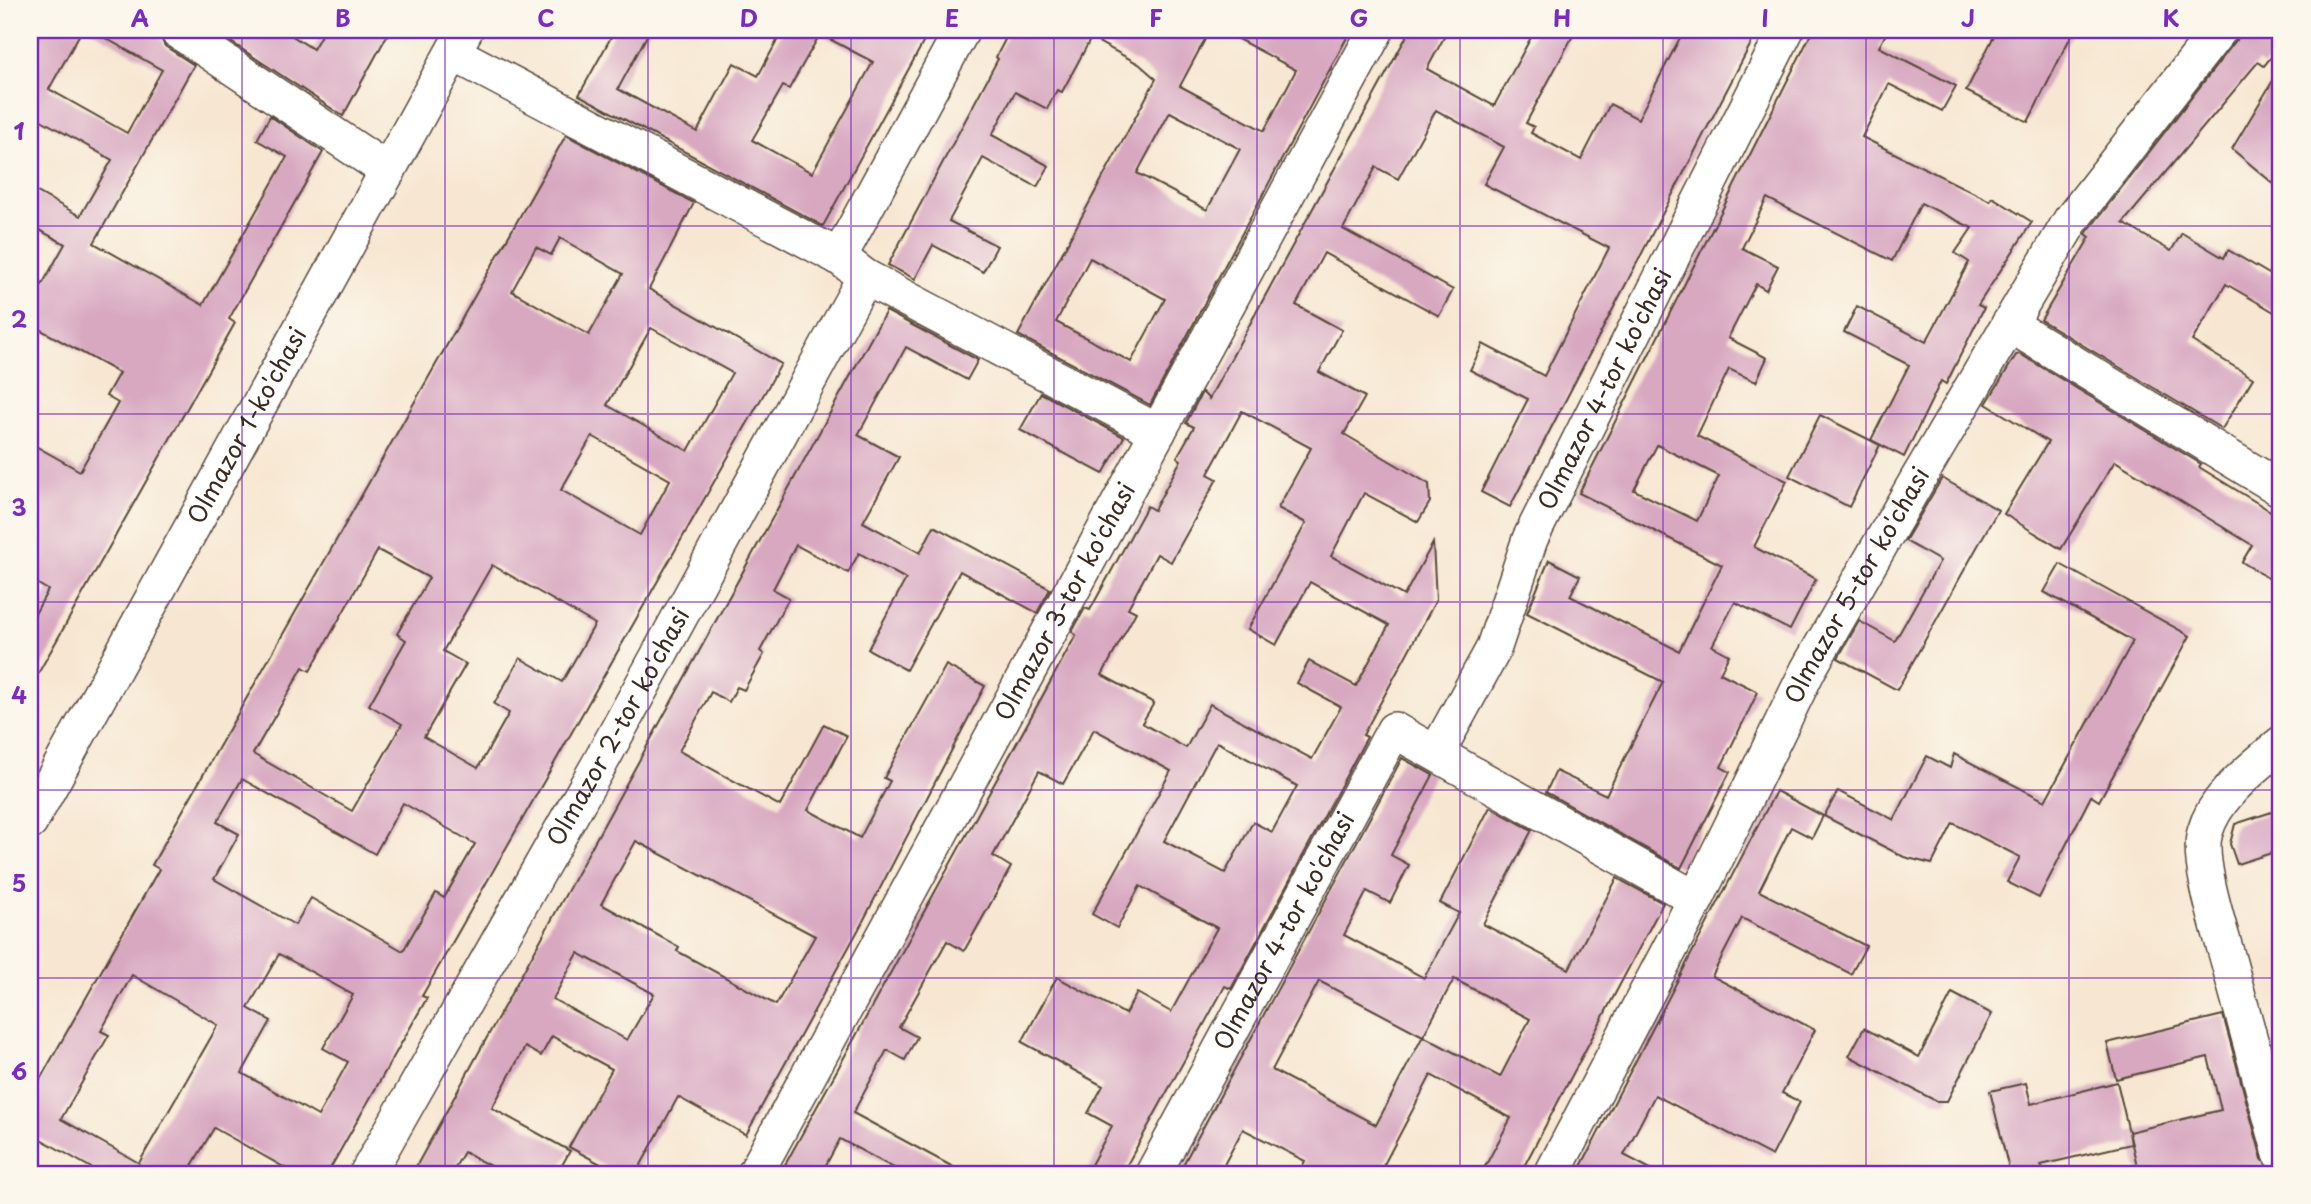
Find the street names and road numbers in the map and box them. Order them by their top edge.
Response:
street label: Olmazor 4-tor ko'chasi [1528,261,1679,515]
street label: Olmazor 1-ko'chasi [177,320,314,530]
street label: Olmazor 5-tor ko'chasi [1774,460,1937,709]
street label: Olmazor 3-tor ko'chasi [984,475,1143,727]
street label: Olmazor 2-tor ko'chasi [537,600,697,852]
street label: Olmazor 4-tor ko'chasi [1204,805,1362,1056]

